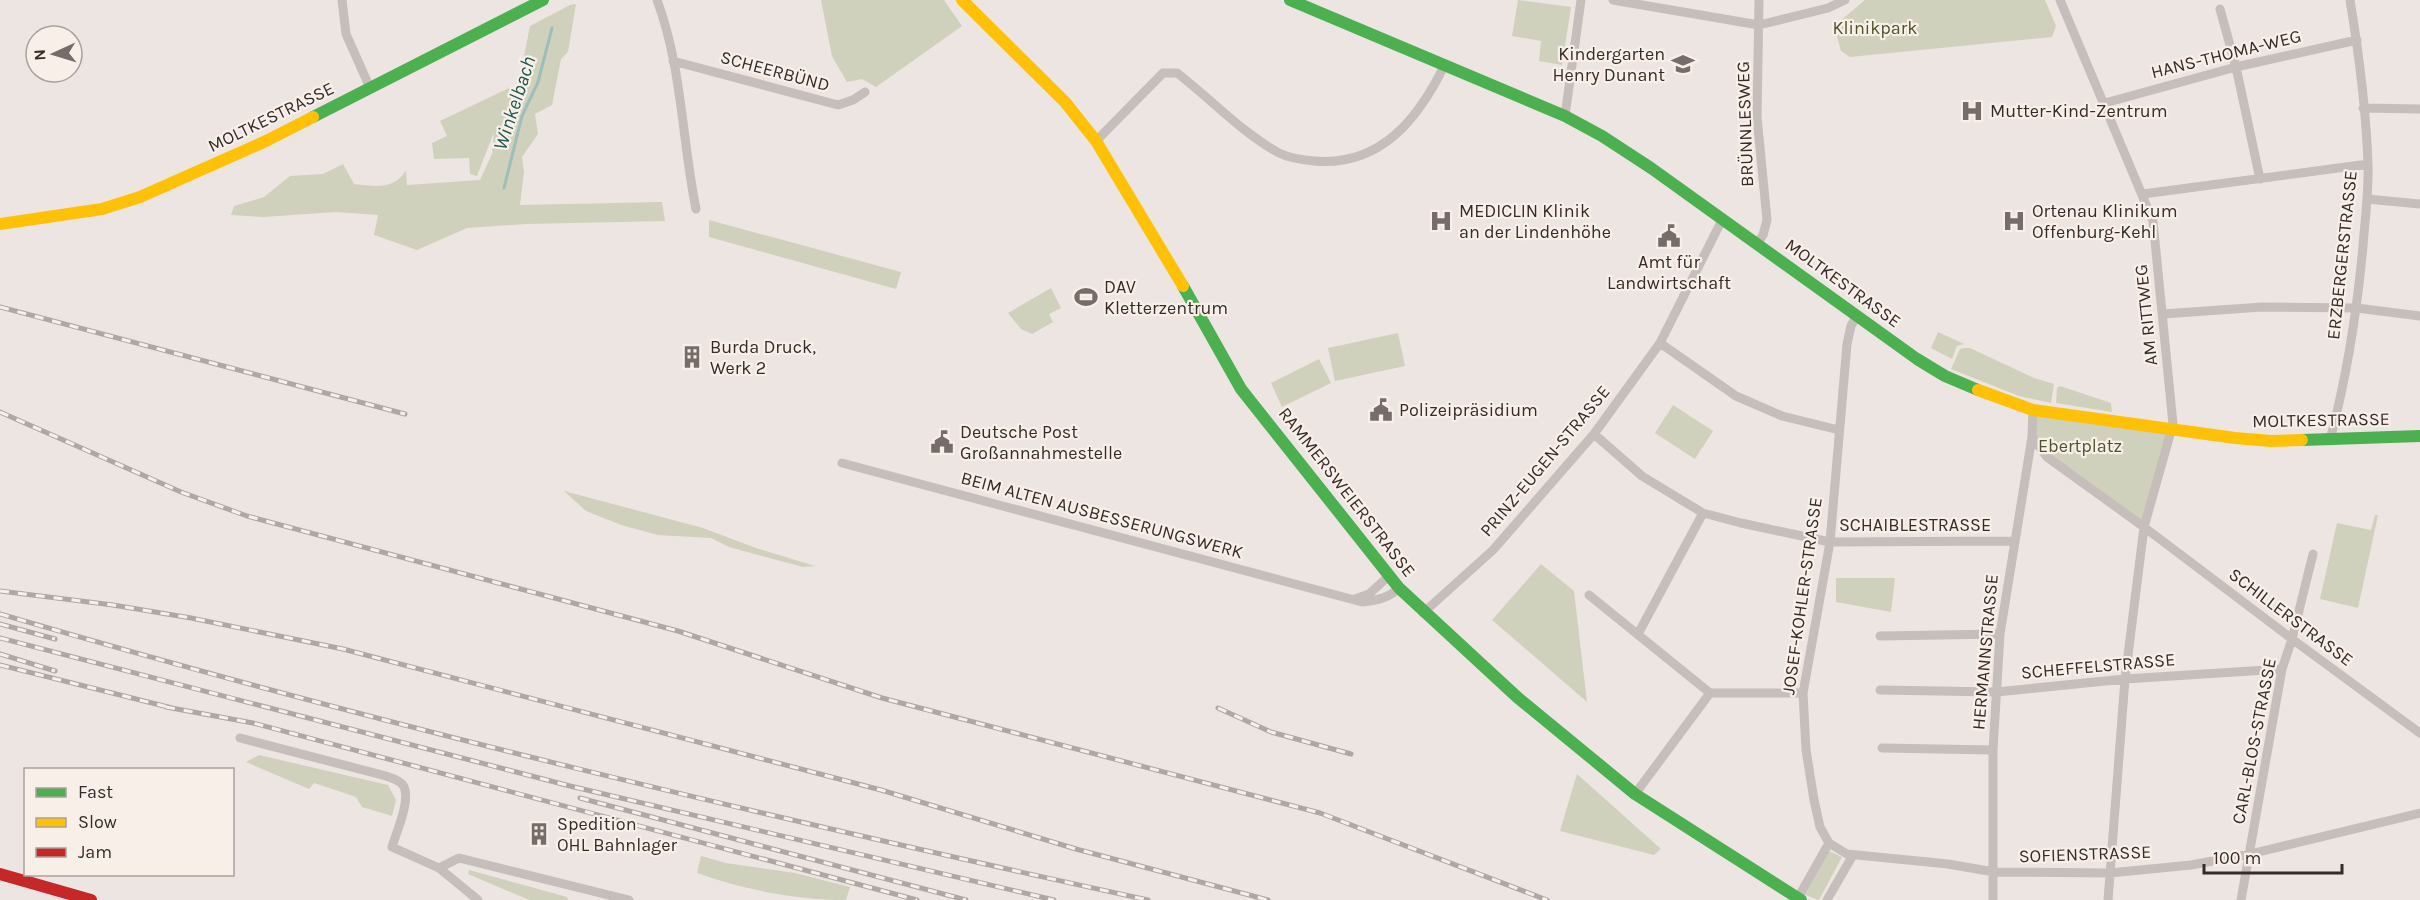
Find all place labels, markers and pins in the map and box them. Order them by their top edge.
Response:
place label: Kindergarten Henry Dunant [1553,43,1665,86]
school or university icon: Kindergarten Henry Dunant [1670,51,1696,77]
hospital icon: Mutter-Kind-Zentrum [1959,98,1985,124]
place label: Mutter-Kind-Zentrum [1990,100,2168,122]
place label: MEDICLIN Klinik an der Lindenhöhe [1459,200,1611,243]
place label: Ortenau Klinikum Offenburg-Kehl [2032,200,2178,243]
hospital icon: MEDICLIN Klinik an der Lindenhöhe [1428,208,1454,234]
hospital icon: Ortenau Klinikum Offenburg-Kehl [2001,208,2027,234]
public building icon: Amt für Landwirtschaft [1656,223,1682,249]
place label: Amt für Landwirtschaft [1607,251,1731,294]
place label: DAV Kletterzentrum [1104,276,1228,319]
sports icon: DAV Kletterzentrum [1073,284,1099,310]
place label: Burda Druck, Werk 2 [710,336,816,379]
building icon: Burda Druck, Werk 2 [679,344,705,370]
public building icon: Polizeipräsidium [1368,397,1394,423]
place label: Polizeipräsidium [1399,399,1538,421]
place label: Deutsche Post Großannahmestelle [960,421,1122,464]
public building icon: Deutsche Post Großannahmestelle [929,429,955,455]
place label: Spedition OHL Bahnlager [557,813,678,856]
building icon: Spedition OHL Bahnlager [526,821,552,847]

